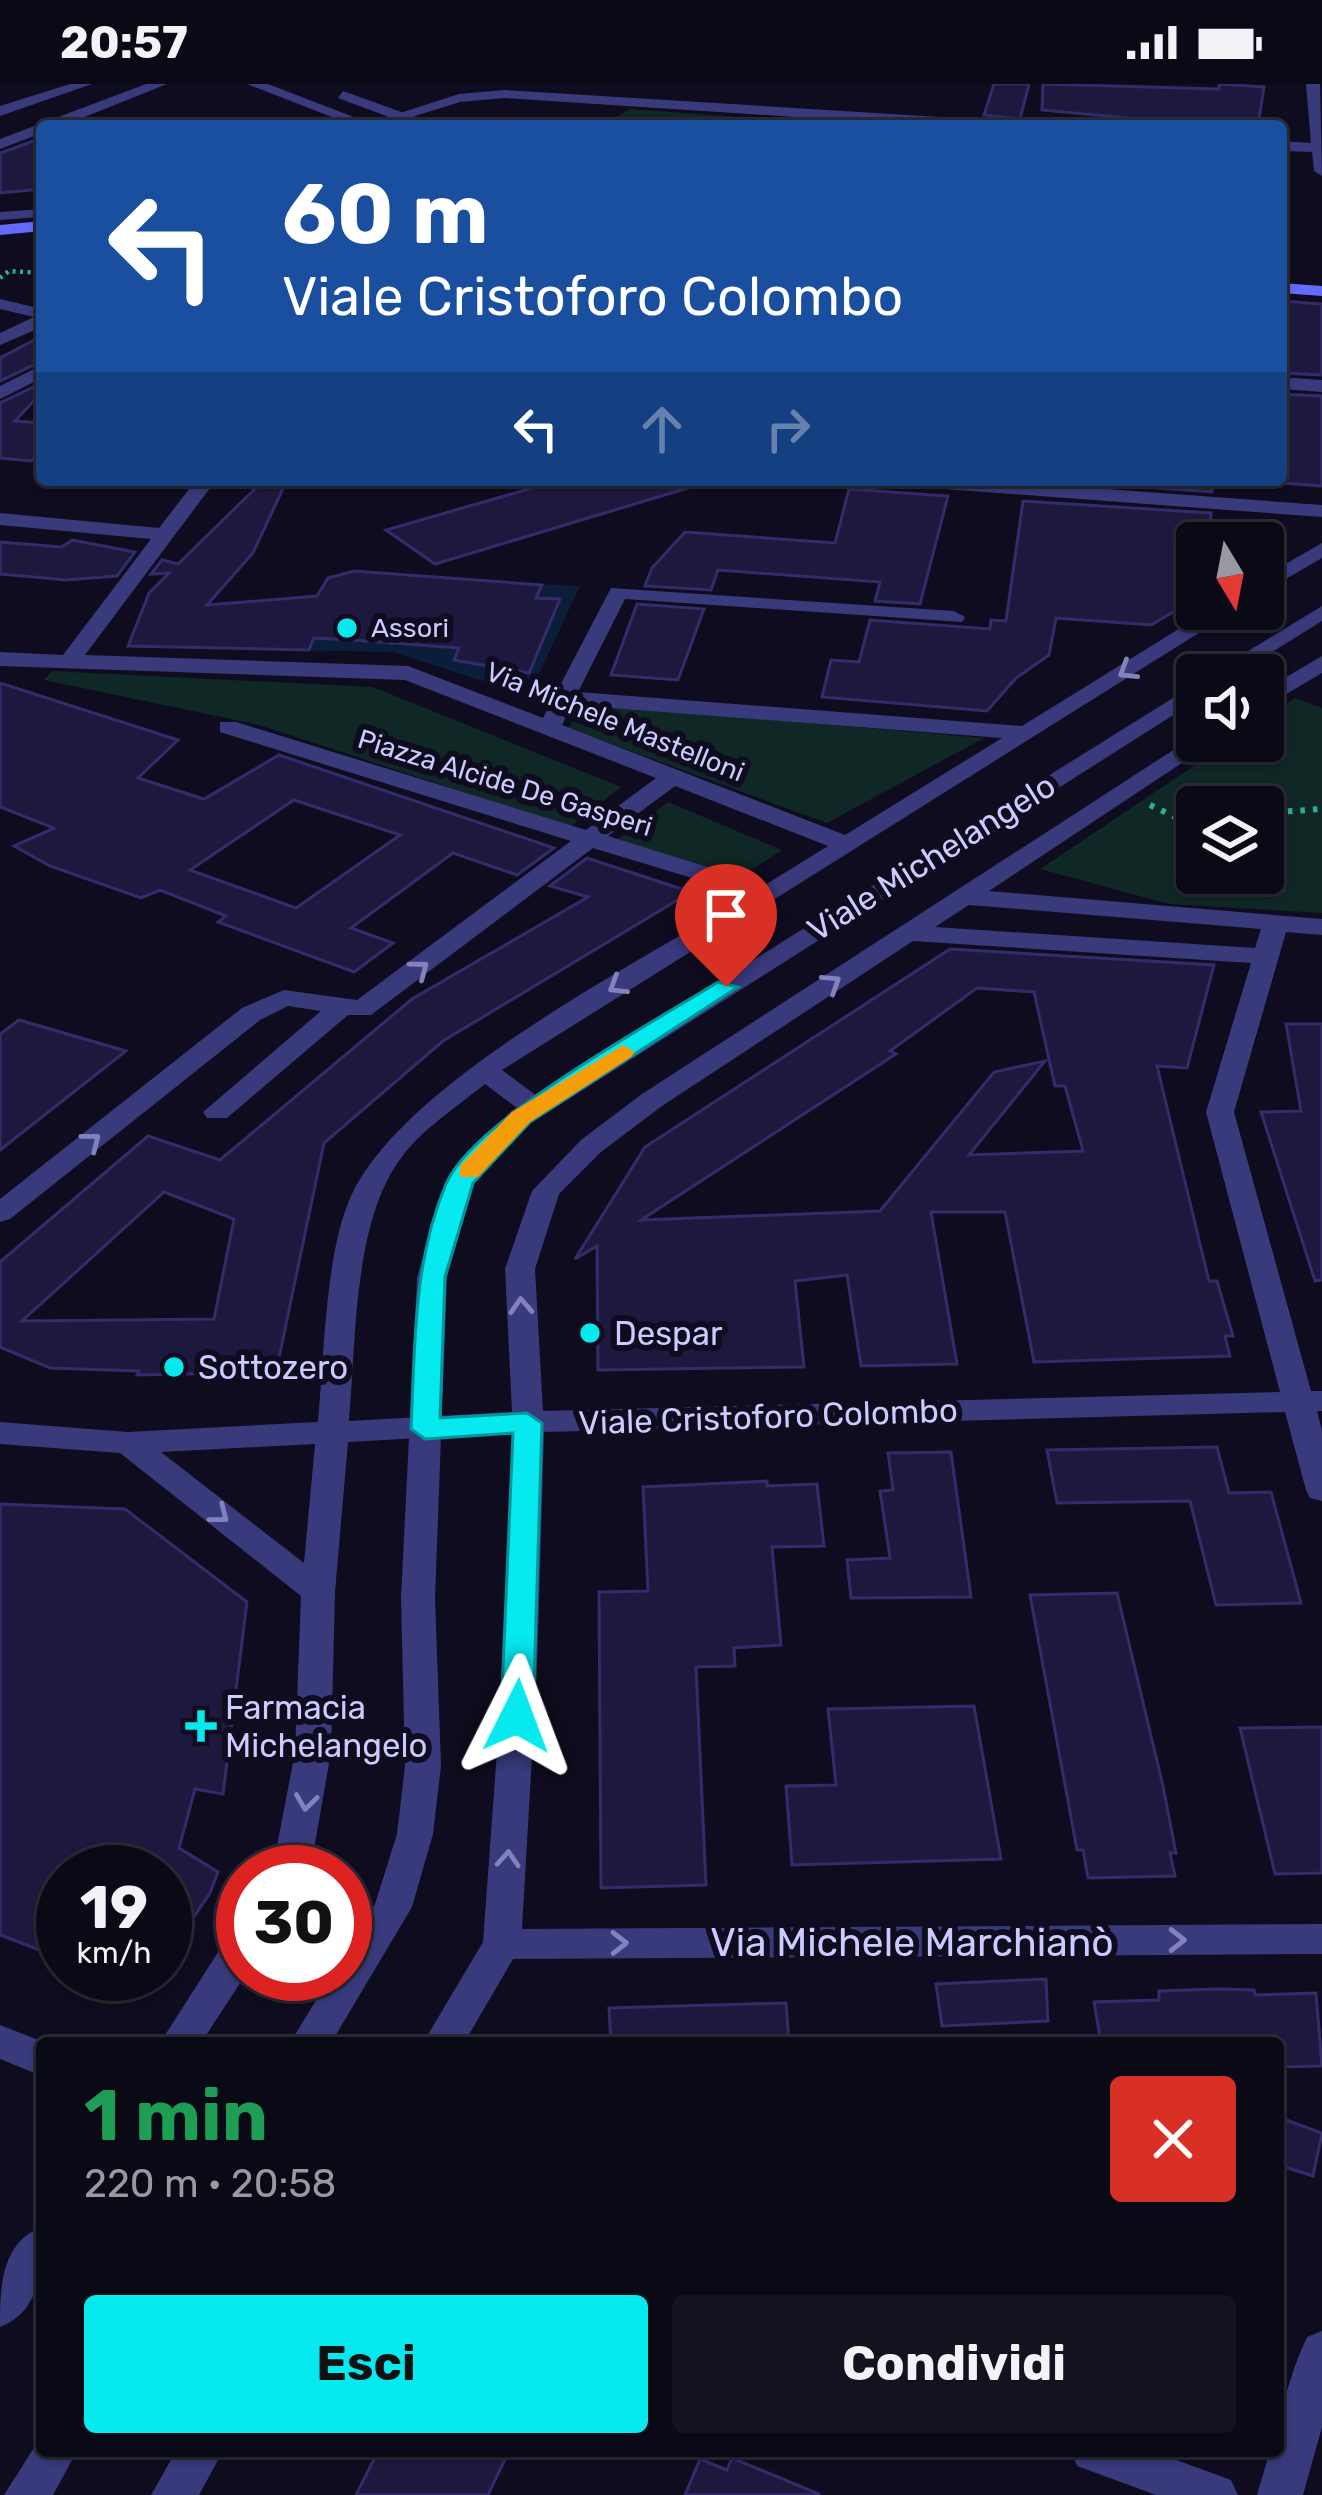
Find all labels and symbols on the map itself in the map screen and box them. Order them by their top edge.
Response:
north arrow [1176,522,1284,630]
place label: Assori [371,612,449,644]
marker: Assori [334,615,360,641]
street label: Via Michele Mastelloni [481,656,749,788]
one-way arrow [1118,657,1140,679]
street label: Piazza Alcide De Gasperi [354,723,656,843]
street label: Viale Michelangelo [800,765,1062,949]
pin [675,864,777,987]
one-way arrow [407,961,428,983]
one-way arrow [608,972,630,994]
one-way arrow [819,975,841,997]
one-way arrow [78,1134,100,1155]
one-way arrow [509,1296,535,1315]
place label: Despar [614,1314,723,1353]
marker: Despar [577,1320,603,1346]
place label: Sottozero [198,1348,348,1387]
marker: Sottozero [161,1354,187,1380]
street label: Viale Cristoforo Colombo [578,1390,958,1443]
one-way arrow [206,1501,228,1523]
position arrow [454,1653,580,1779]
place label: Farmacia Michelangelo [225,1688,427,1765]
marker: Farmacia Michelangelo [188,1713,214,1739]
one-way arrow [294,1792,320,1812]
speed limit sign: 30 [216,1845,372,2001]
one-way arrow [495,1849,521,1867]
street label: Via Michele Marchianò [710,1920,1114,1966]
one-way arrow [1169,1927,1187,1953]
one-way arrow [610,1931,629,1957]

